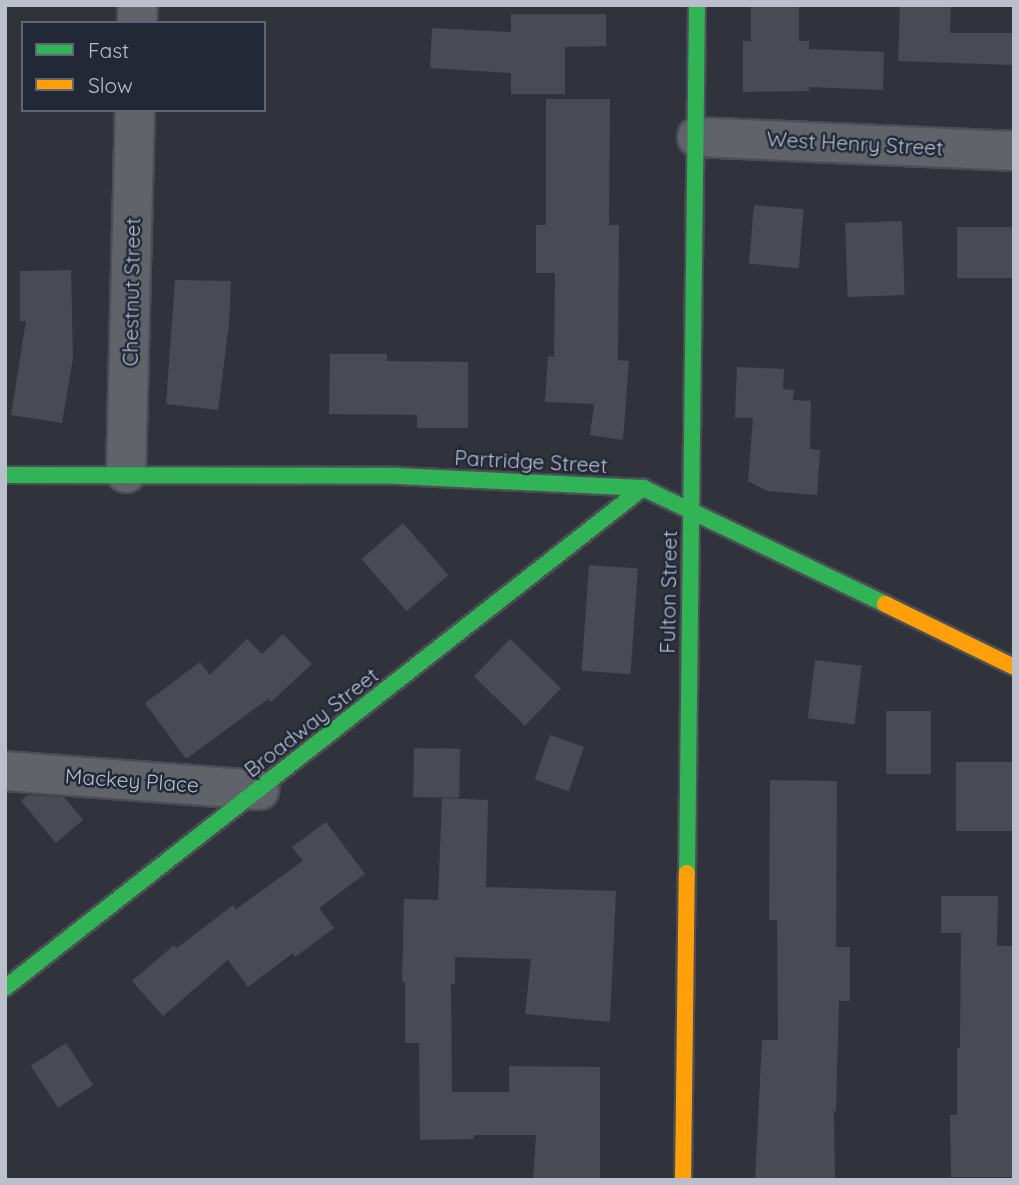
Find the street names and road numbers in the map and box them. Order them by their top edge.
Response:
street label: West Henry Street [766,126,944,160]
street label: Chestnut Street [117,217,145,367]
street label: Partridge Street [454,444,608,478]
street label: Fulton Street [654,530,682,654]
street label: Broadway Street [239,662,383,782]
street label: Mackey Place [64,763,200,797]

